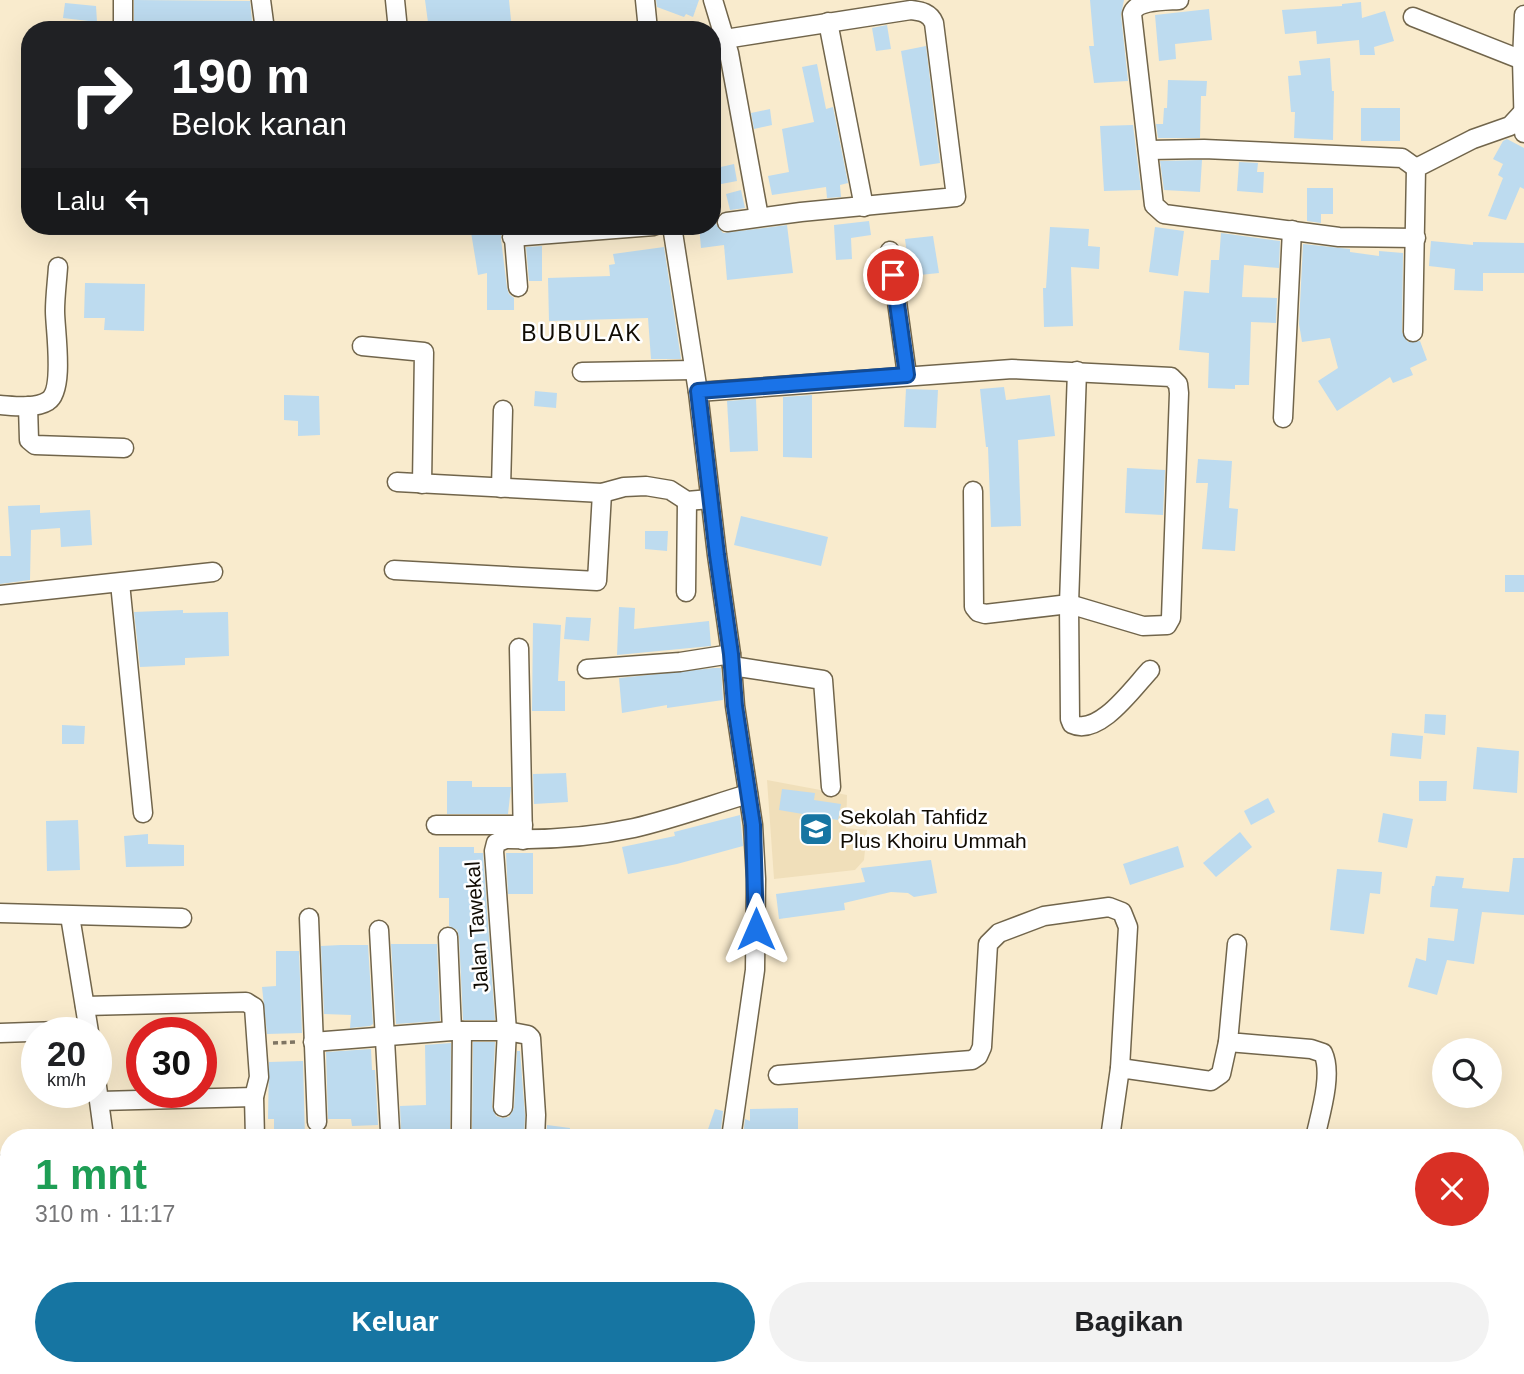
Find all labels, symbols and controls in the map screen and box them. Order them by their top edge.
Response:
icon: right [56,49,147,140]
text: 190 m [171,49,310,103]
text: Belok kanan [171,106,347,142]
icon: left [119,182,157,220]
text: Lalu [56,186,105,216]
pin [863,245,923,305]
icon: arrive [874,256,912,294]
district label: BUBULAK [521,320,643,346]
place label: Sekolah Tahfidz Plus Khoiru Ummah [840,805,1027,852]
school or university icon: Sekolah Tahfidz Plus Khoiru Ummah [797,810,835,848]
street label: Jalan Tawekal [460,861,493,993]
position arrow [719,892,793,966]
speed limit sign: 30 [126,1017,217,1108]
text: 20 [47,1034,86,1073]
map controls [1432,1038,1502,1108]
button: search [1432,1038,1502,1108]
text: km/h [47,1070,86,1090]
text: 1 mnt [35,1151,147,1198]
button: close [1415,1152,1489,1226]
text: 310 m · 11:17 [35,1201,175,1227]
button: Keluar [35,1282,755,1362]
button: Bagikan [769,1282,1489,1362]

